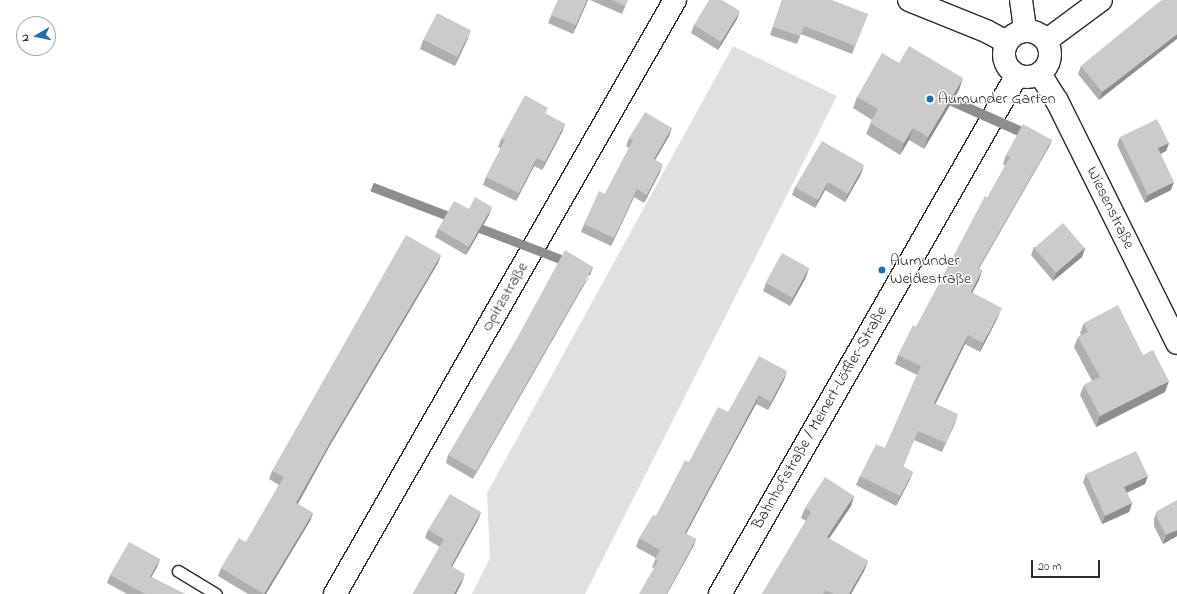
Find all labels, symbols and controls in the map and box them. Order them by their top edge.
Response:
north arrow [16,16,56,56]
text: N [17,33,34,43]
place label: Aumunder Garten [938,89,1056,109]
marker: Aumunder Garten [925,94,935,104]
street label: Wiesenstraße [1082,164,1138,252]
place label: Aumunder Weidestraße [890,251,971,289]
street label: Opitzstraße [477,259,533,335]
marker: Aumunder Weidestraße [877,265,887,275]
street label: Bahnhofstraße / Meinert-Löffler-Straße [748,303,892,533]
scale bar [1033,552,1102,578]
text: 20 m [1038,558,1061,576]

